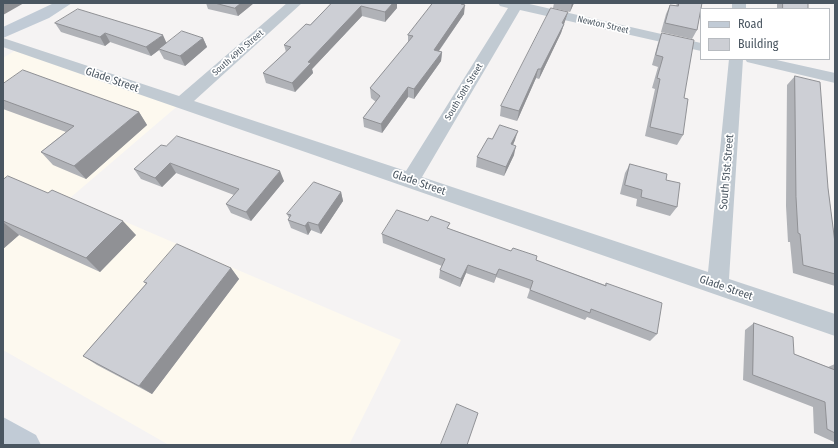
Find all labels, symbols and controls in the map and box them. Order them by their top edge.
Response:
legend [700,8,830,60]
street label: Newton Street [576,14,630,36]
text: Road [738,17,763,31]
street label: South 49th Street [210,28,266,78]
text: Building [738,37,778,51]
street label: South 50th Street [443,62,485,122]
street label: Glade Street [84,65,140,95]
street label: South 51st Street [717,134,737,210]
street label: Glade Street [391,168,447,198]
street label: Glade Street [698,273,754,303]

